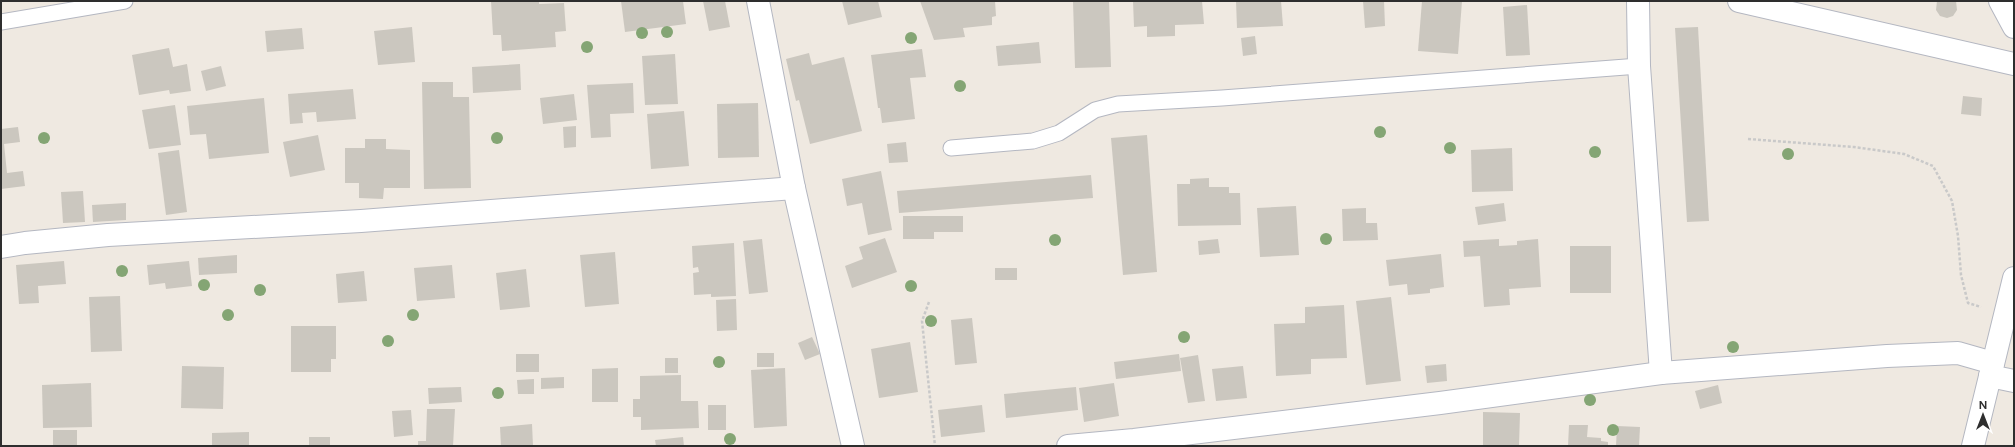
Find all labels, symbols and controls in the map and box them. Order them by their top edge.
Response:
north arrow [1963,395,2003,435]
text: N [1979,399,1987,412]

